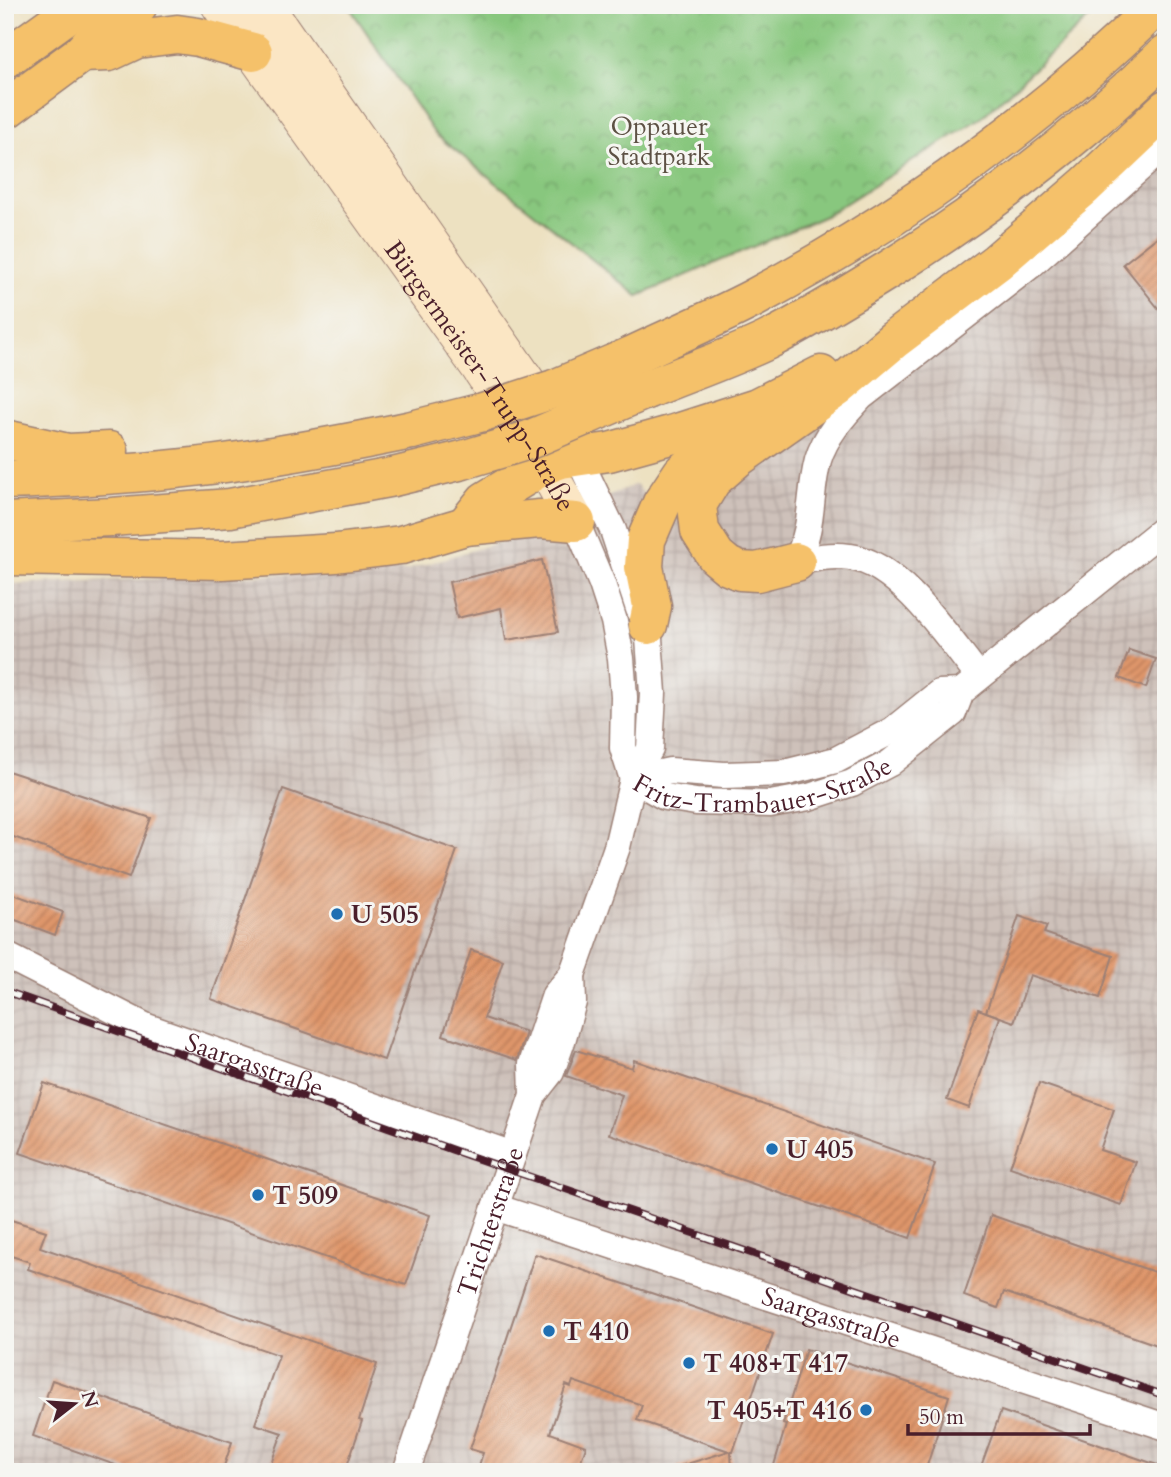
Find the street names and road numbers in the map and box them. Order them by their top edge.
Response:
street label: Bürgermeister-Trupp-Straße [376,233,583,517]
street label: Fritz-Trambauer-Straße [627,748,898,822]
street label: Saargasstraße [180,1025,328,1105]
street label: Trichterstraße [449,1142,532,1302]
street label: Saargasstraße [757,1279,905,1357]

